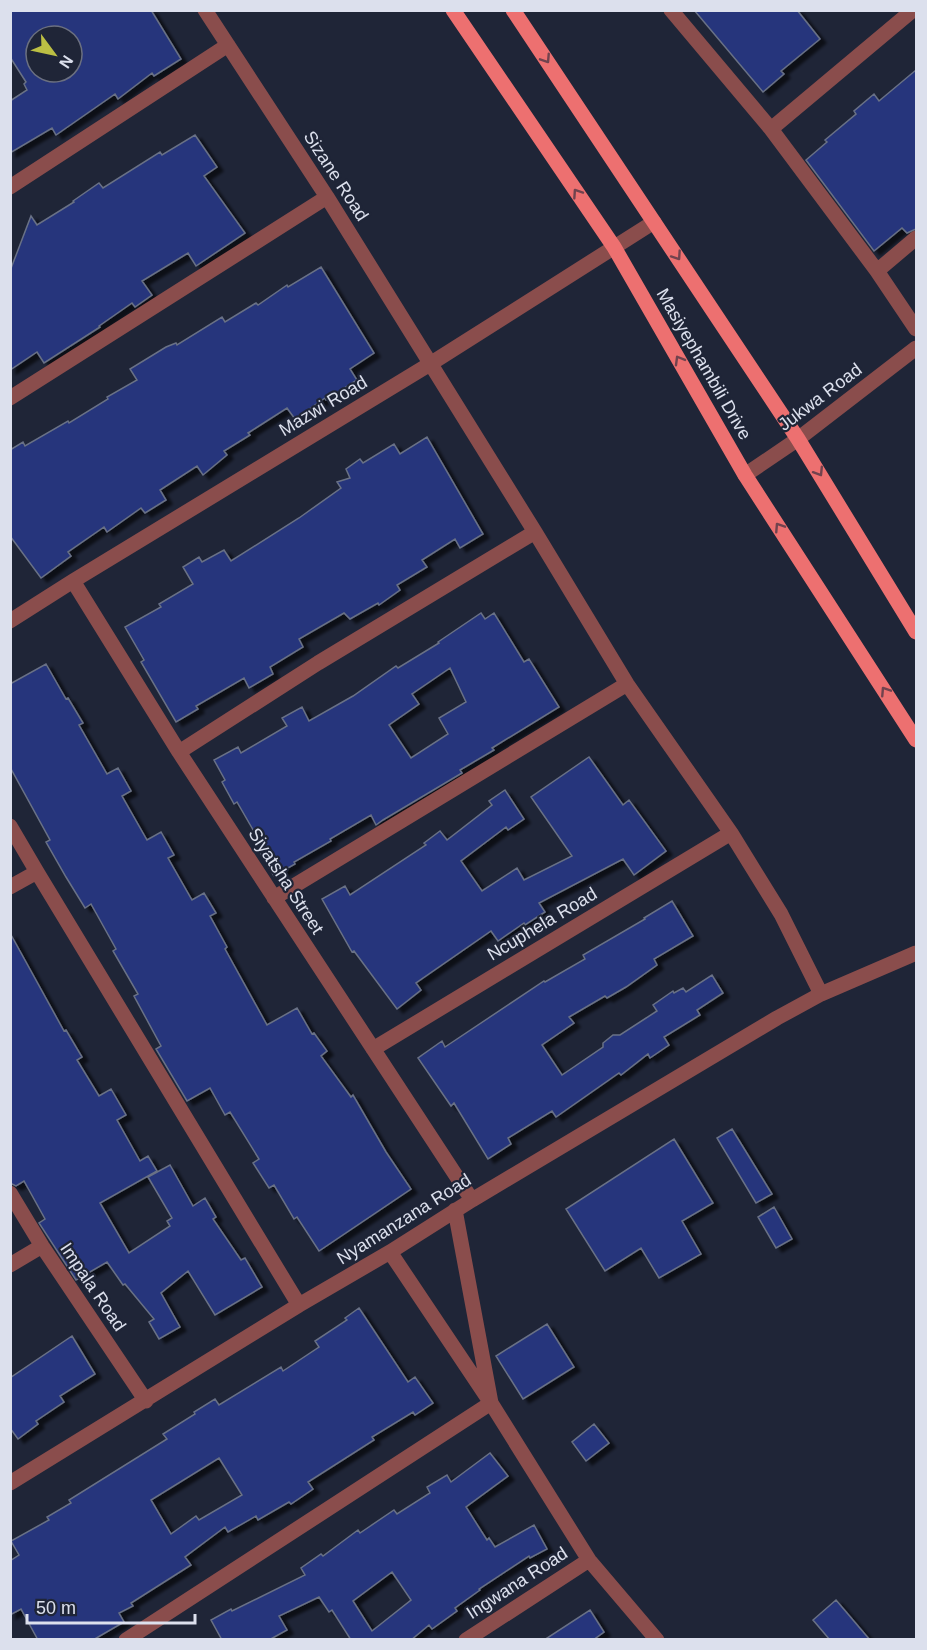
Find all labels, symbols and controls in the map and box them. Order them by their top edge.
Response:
north arrow [24,24,84,84]
text: N [56,52,76,71]
one-way arrow [538,53,549,64]
street label: Sizane Road [300,127,372,225]
one-way arrow [573,189,584,200]
one-way arrow [670,250,681,261]
street label: Masiyephambili Drive [653,285,755,443]
one-way arrow [674,356,686,366]
street label: Jukwa Road [774,359,866,435]
street label: Mazwi Road [275,372,371,440]
one-way arrow [811,466,823,476]
one-way arrow [774,523,786,533]
one-way arrow [880,687,892,697]
street label: Siyatsha Street [244,824,328,938]
street label: Ncuphela Road [484,883,600,965]
street label: Nyamanzana Road [333,1170,475,1268]
street label: Impala Road [56,1239,130,1335]
street label: Ingwana Road [463,1543,571,1623]
scale bar [27,1587,195,1625]
text: 50 m [36,1598,76,1618]

